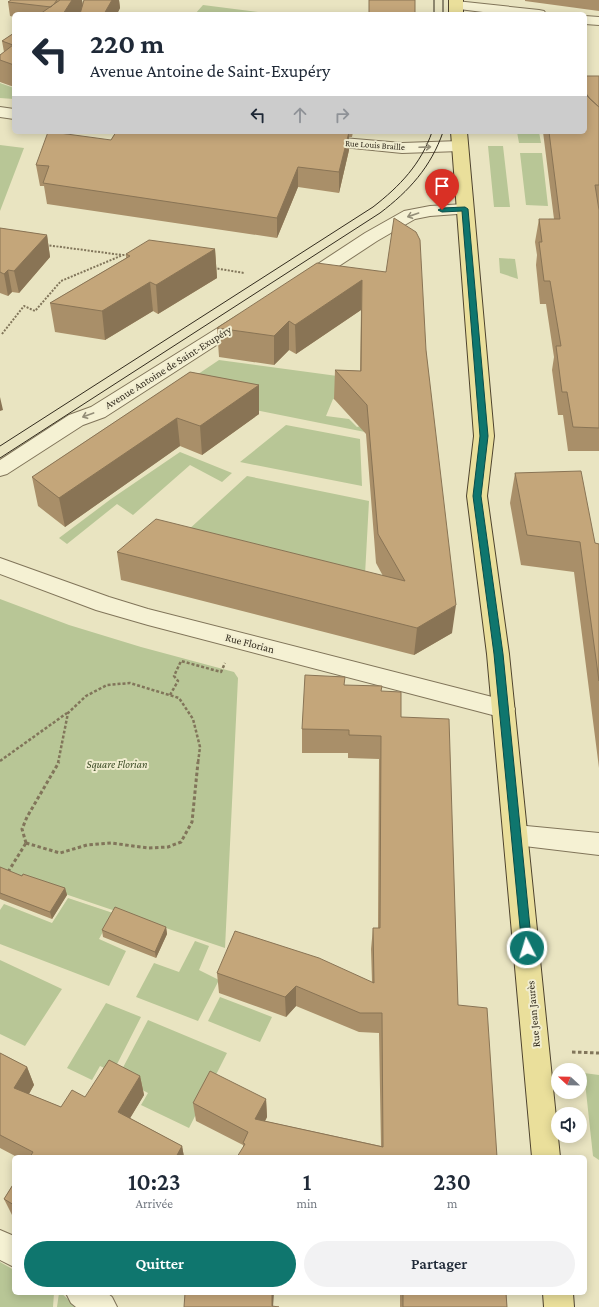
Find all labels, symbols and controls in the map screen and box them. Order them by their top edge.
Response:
icon: left [24,28,76,80]
text: 220 m [90,28,164,59]
text: Avenue Antoine de Saint-Exupéry [90,61,330,81]
icon: left [247,104,269,126]
icon: ahead [289,104,311,126]
icon: right [331,104,353,126]
street label: Rue Louis Braille [345,138,405,152]
one-way arrow [418,144,431,151]
pin [425,169,459,210]
icon: arrive [431,175,453,197]
one-way arrow [407,211,419,219]
street label: Avenue Antoine de Saint-Exupéry [103,322,235,412]
one-way arrow [83,412,95,420]
street label: Rue Florian [224,631,276,655]
park label: Square Florian [86,758,148,771]
position arrow [506,927,548,969]
street label: Rue Jean Jaurès [524,980,543,1048]
north arrow [551,1063,587,1099]
map controls [551,1063,587,1143]
button: sound [551,1107,587,1143]
text: 10:23 [128,1168,181,1195]
text: 1 [303,1168,311,1195]
text: 230 [433,1168,471,1195]
text: Arrivée [136,1196,173,1211]
text: min [297,1196,317,1211]
text: m [447,1196,457,1211]
button: Quitter [24,1241,296,1287]
button: Partager [304,1241,575,1287]

